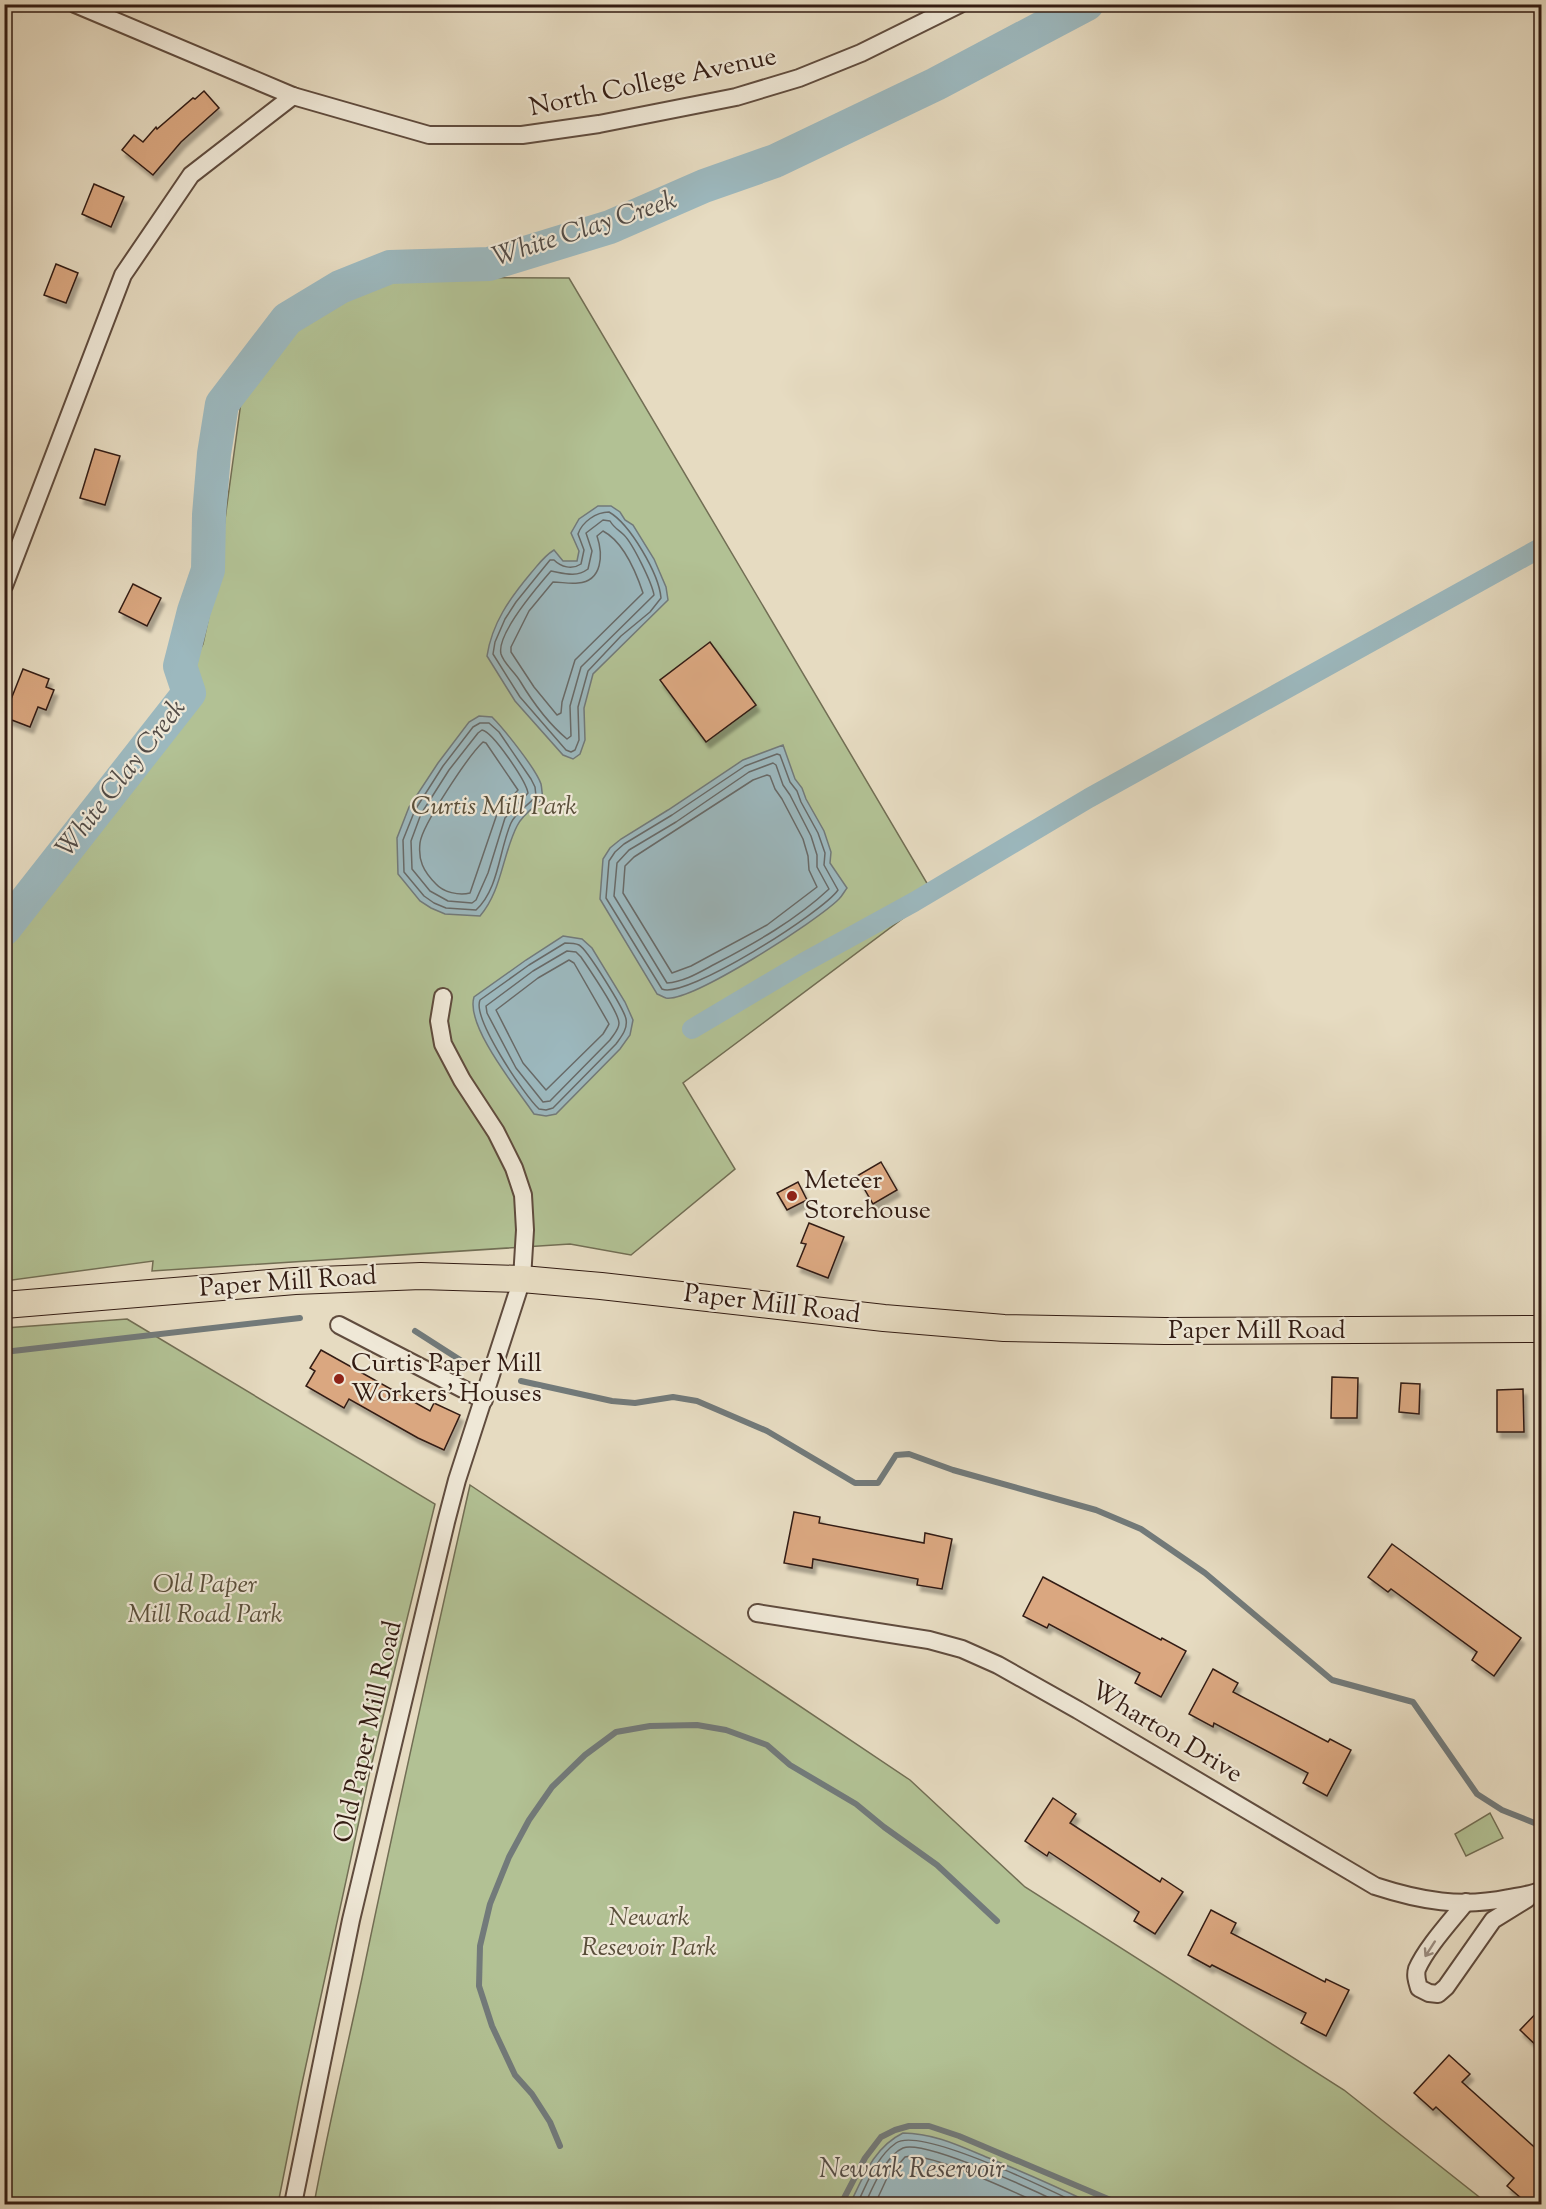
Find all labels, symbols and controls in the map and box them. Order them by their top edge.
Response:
street label: North College Avenue [526,39,780,127]
water label: White Clay Creek [488,182,682,278]
water label: White Clay Creek [48,691,196,867]
park label: Curtis Mill Park [411,789,577,826]
place label: Meteer Storehouse [804,1163,931,1230]
marker: Meteer Storehouse [785,1189,799,1203]
street label: Paper Mill Road [198,1258,378,1308]
street label: Paper Mill Road [682,1276,863,1334]
street label: Paper Mill Road [1168,1313,1346,1350]
place label: Curtis Paper Mill Workers' Houses [351,1346,542,1413]
marker: Curtis Paper Mill Workers' Houses [332,1372,346,1386]
park label: Old Paper Mill Road Park [127,1567,283,1634]
street label: Old Paper Mill Road [325,1617,413,1847]
street label: Wharton Drive [1083,1673,1249,1793]
park label: Newark Resevoir Park [581,1900,717,1967]
one-way arrow [1424,1940,1436,1957]
water label: Newark Reservoir [819,2151,1006,2190]

